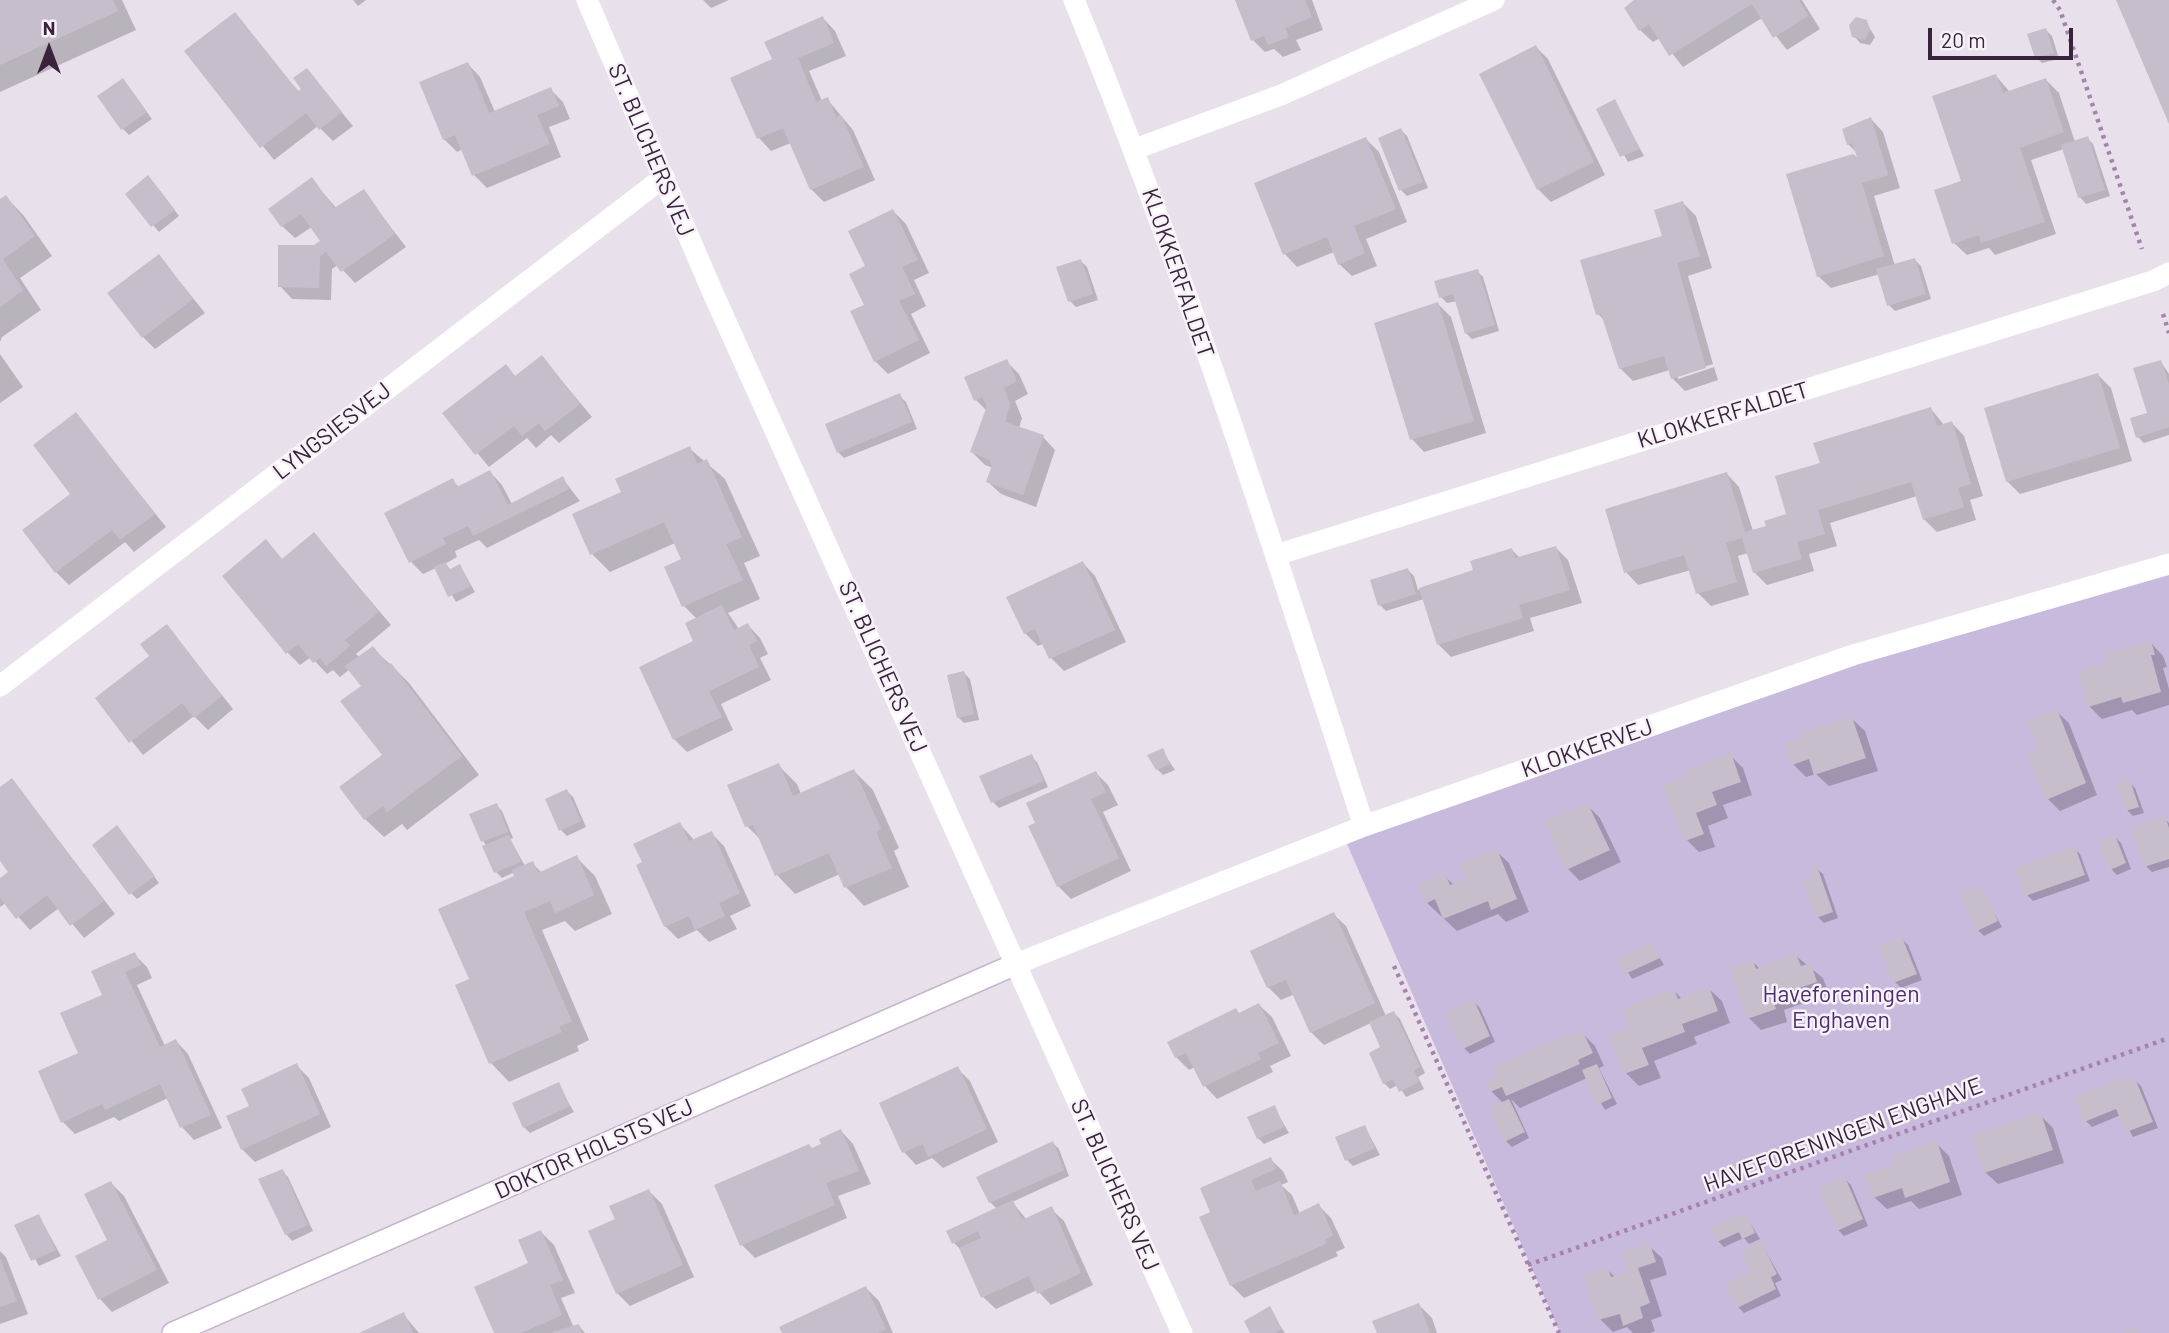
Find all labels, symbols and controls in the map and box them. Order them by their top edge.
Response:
north arrow [14,14,84,84]
scale bar [1931,14,2076,58]
text: N [43,16,55,39]
text: 20 m [1941,27,1986,52]
street label: ST. BLICHERS VEJ [602,59,700,241]
street label: KLOKKERFALDET [1136,185,1220,361]
street label: LYNGSIESVEJ [268,376,396,486]
street label: KLOKKERFALDET [1634,376,1812,454]
street label: ST. BLICHERS VEJ [833,577,933,757]
street label: KLOKKERVEJ [1517,713,1657,783]
park label: Haveforeningen Enghaven [1762,980,1920,1034]
street label: HAVEFORENINGEN ENGHAVE [1700,1072,1986,1198]
street label: DOKTOR HOLSTS VEJ [490,1093,698,1205]
street label: ST. BLICHERS VEJ [1065,1095,1165,1275]

